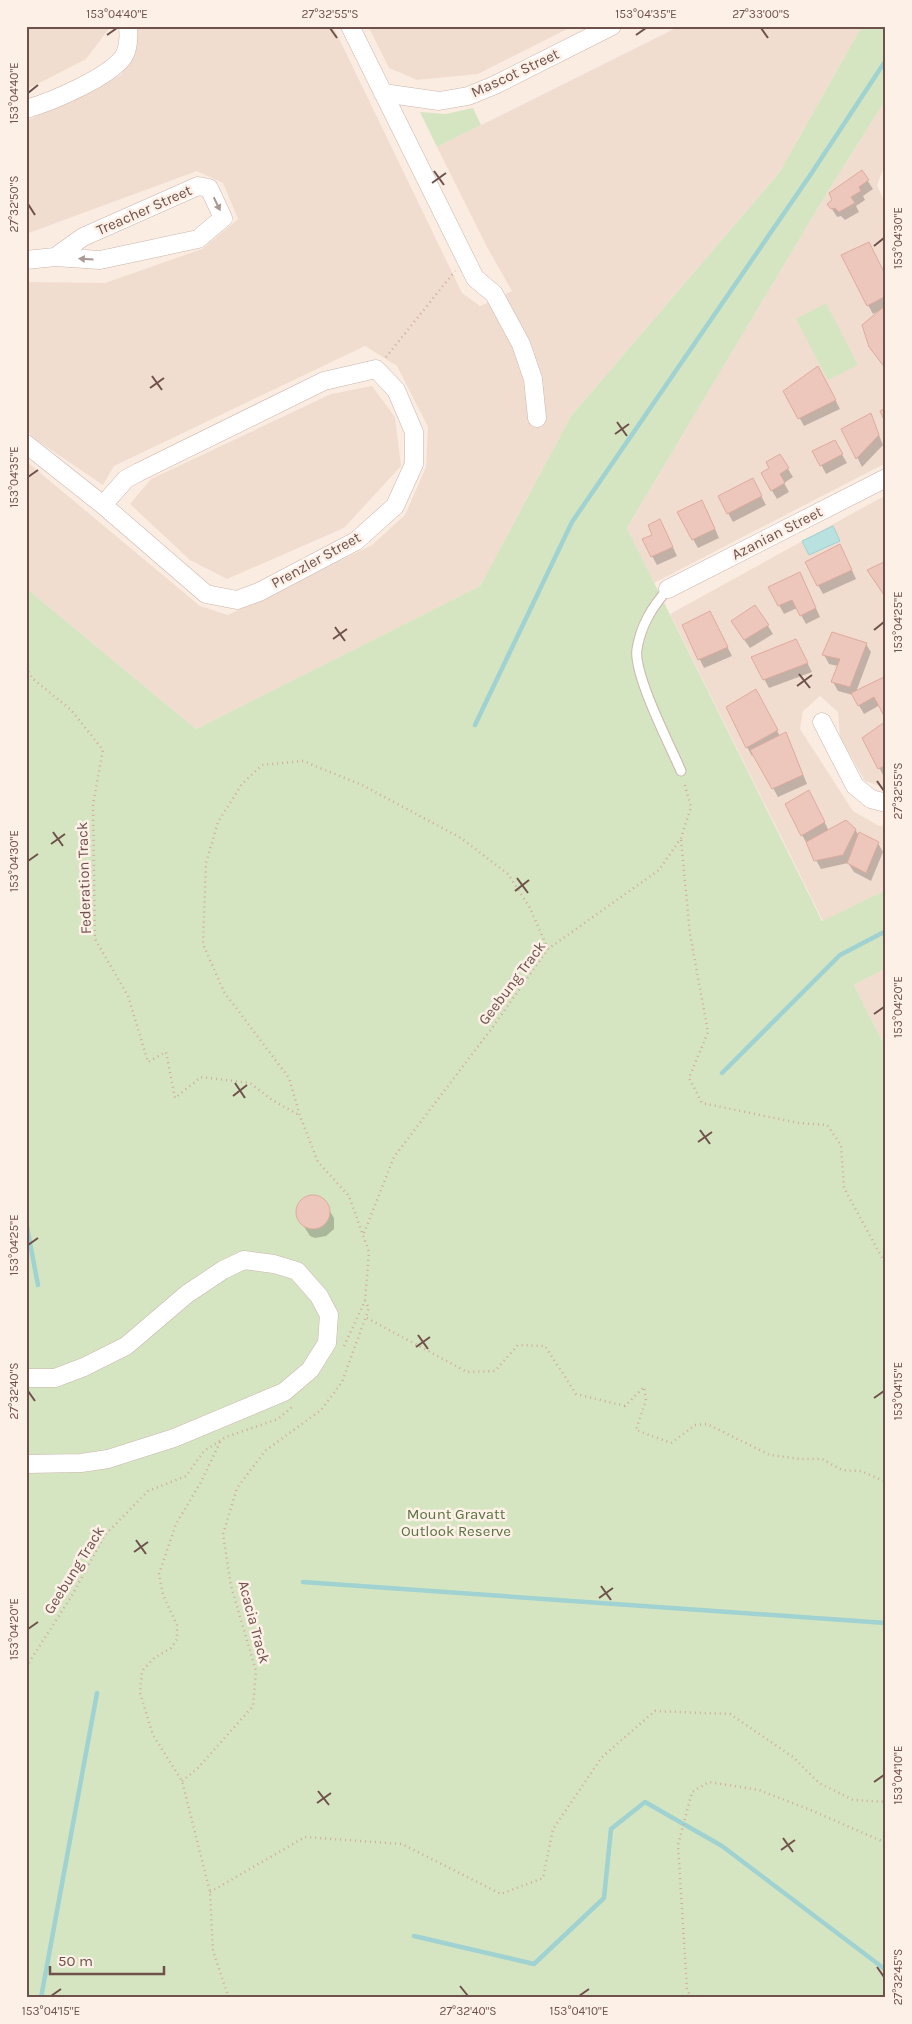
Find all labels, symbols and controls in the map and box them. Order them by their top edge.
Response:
text: 153°04'40"E [86,7,148,21]
text: 27°32'55"S [302,7,358,21]
text: 153°04'35"E [615,7,677,21]
text: 27°33'00"S [732,7,790,21]
street label: Mascot Street [468,45,562,101]
text: 153°04'40"E [7,62,21,124]
text: 27°32'50"S [7,175,21,233]
street label: Treacher Street [94,181,195,239]
one-way arrow [213,197,221,211]
text: 153°04'30"E [891,207,905,269]
one-way arrow [78,254,94,262]
text: 153°04'35"E [7,446,21,508]
street label: Azanian Street [729,502,826,564]
street label: Prenzler Street [268,528,364,592]
text: 153°04'25"E [891,591,905,653]
text: 27°32'55"S [891,763,905,819]
street label: Federation Track [73,821,95,935]
text: 153°04'30"E [7,830,21,892]
street label: Geebung Track [475,937,549,1029]
text: 153°04'20"E [891,976,905,1038]
text: 153°04'25"E [7,1214,21,1276]
text: 27°32'40"S [7,1362,21,1420]
text: 153°04'15"E [891,1362,905,1420]
park label: Mount Gravatt Outlook Reserve [401,1505,511,1540]
street label: Geebung Track [40,1523,108,1617]
street label: Acacia Track [234,1579,274,1665]
text: 153°04'20"E [7,1598,21,1660]
text: 153°04'10"E [891,1746,905,1804]
scale bar [50,1944,164,1976]
text: 27°32'45"S [891,1949,905,2005]
text: 50 m [58,1952,93,1970]
text: 153°04'15"E [22,2004,80,2018]
text: 27°32'40"S [439,2004,497,2018]
text: 153°04'10"E [550,2004,608,2018]

